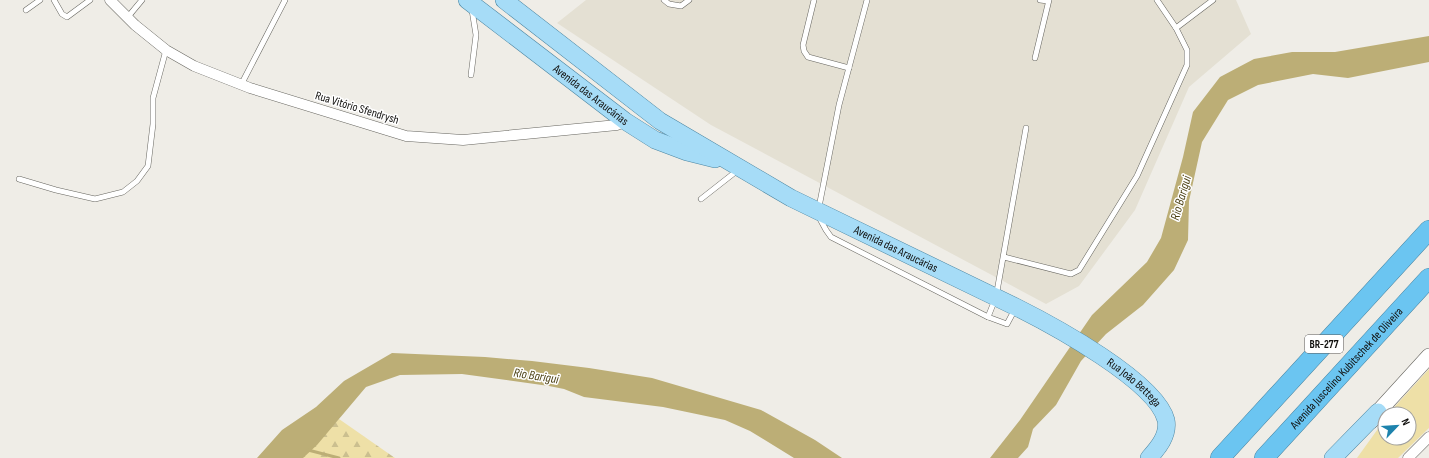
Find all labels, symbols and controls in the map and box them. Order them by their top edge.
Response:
street label: Avenida das Araucárias [549,60,631,129]
street label: Rua Vitório Sfendrysh [313,88,401,128]
water label: Rio Barigui [1167,173,1195,222]
street label: Avenida das Araucárias [851,222,940,276]
street label: Avenida Juscelino Kubitschek de Oliveira [1286,304,1406,433]
road number: BR-277 [1305,335,1343,353]
street label: Rua João Bettega [1104,355,1165,410]
water label: Rio Barigui [512,365,560,388]
north arrow [1377,406,1417,446]
text: N [1398,417,1413,428]

